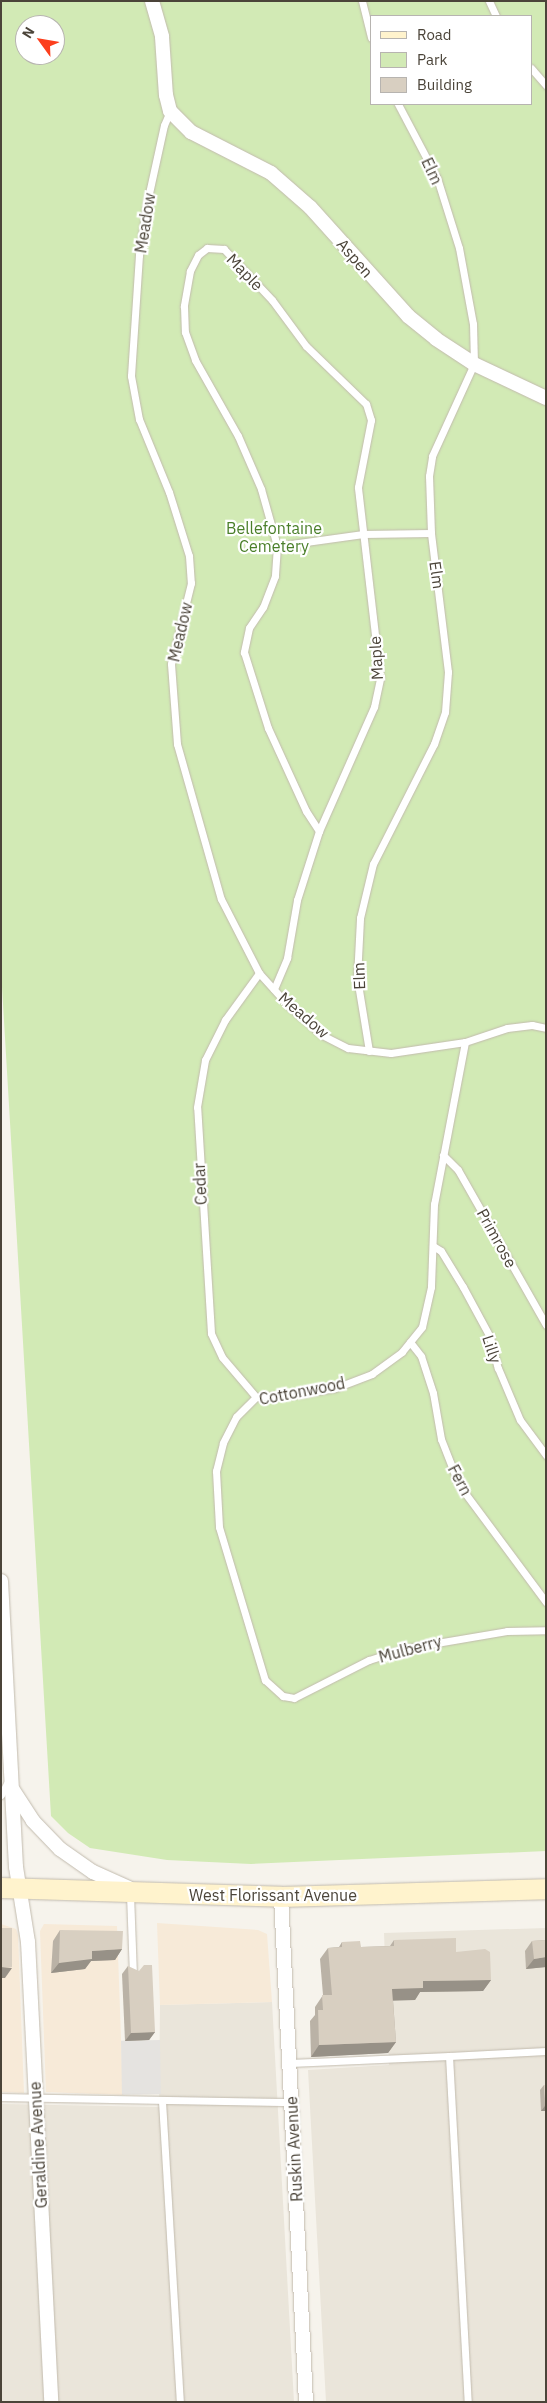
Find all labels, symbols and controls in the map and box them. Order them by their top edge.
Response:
north arrow [15,15,65,65]
legend [370,15,532,105]
text: N [18,24,38,42]
text: Road [417,25,452,44]
text: Park [417,50,447,69]
text: Building [417,75,472,94]
street label: Elm [417,154,447,188]
street label: Meadow [131,191,159,255]
street label: Aspen [333,235,377,281]
street label: Maple [223,250,267,294]
park label: Bellefontaine Cemetery [226,518,322,556]
street label: Elm [426,560,448,590]
street label: Meadow [164,600,196,664]
street label: Maple [365,636,387,680]
street label: Elm [349,962,369,990]
street label: Meadow [275,988,333,1042]
street label: Cedar [189,1162,211,1206]
street label: Primrose [473,1205,521,1271]
street label: Lilly [478,1332,506,1366]
street label: Cottonwood [257,1373,347,1409]
street label: Fern [444,1461,476,1499]
street label: Mulberry [376,1631,444,1667]
street label: West Florissant Avenue [189,1885,357,1905]
street label: Geraldine Avenue [25,2081,51,2209]
street label: Ruskin Avenue [282,2096,306,2202]

